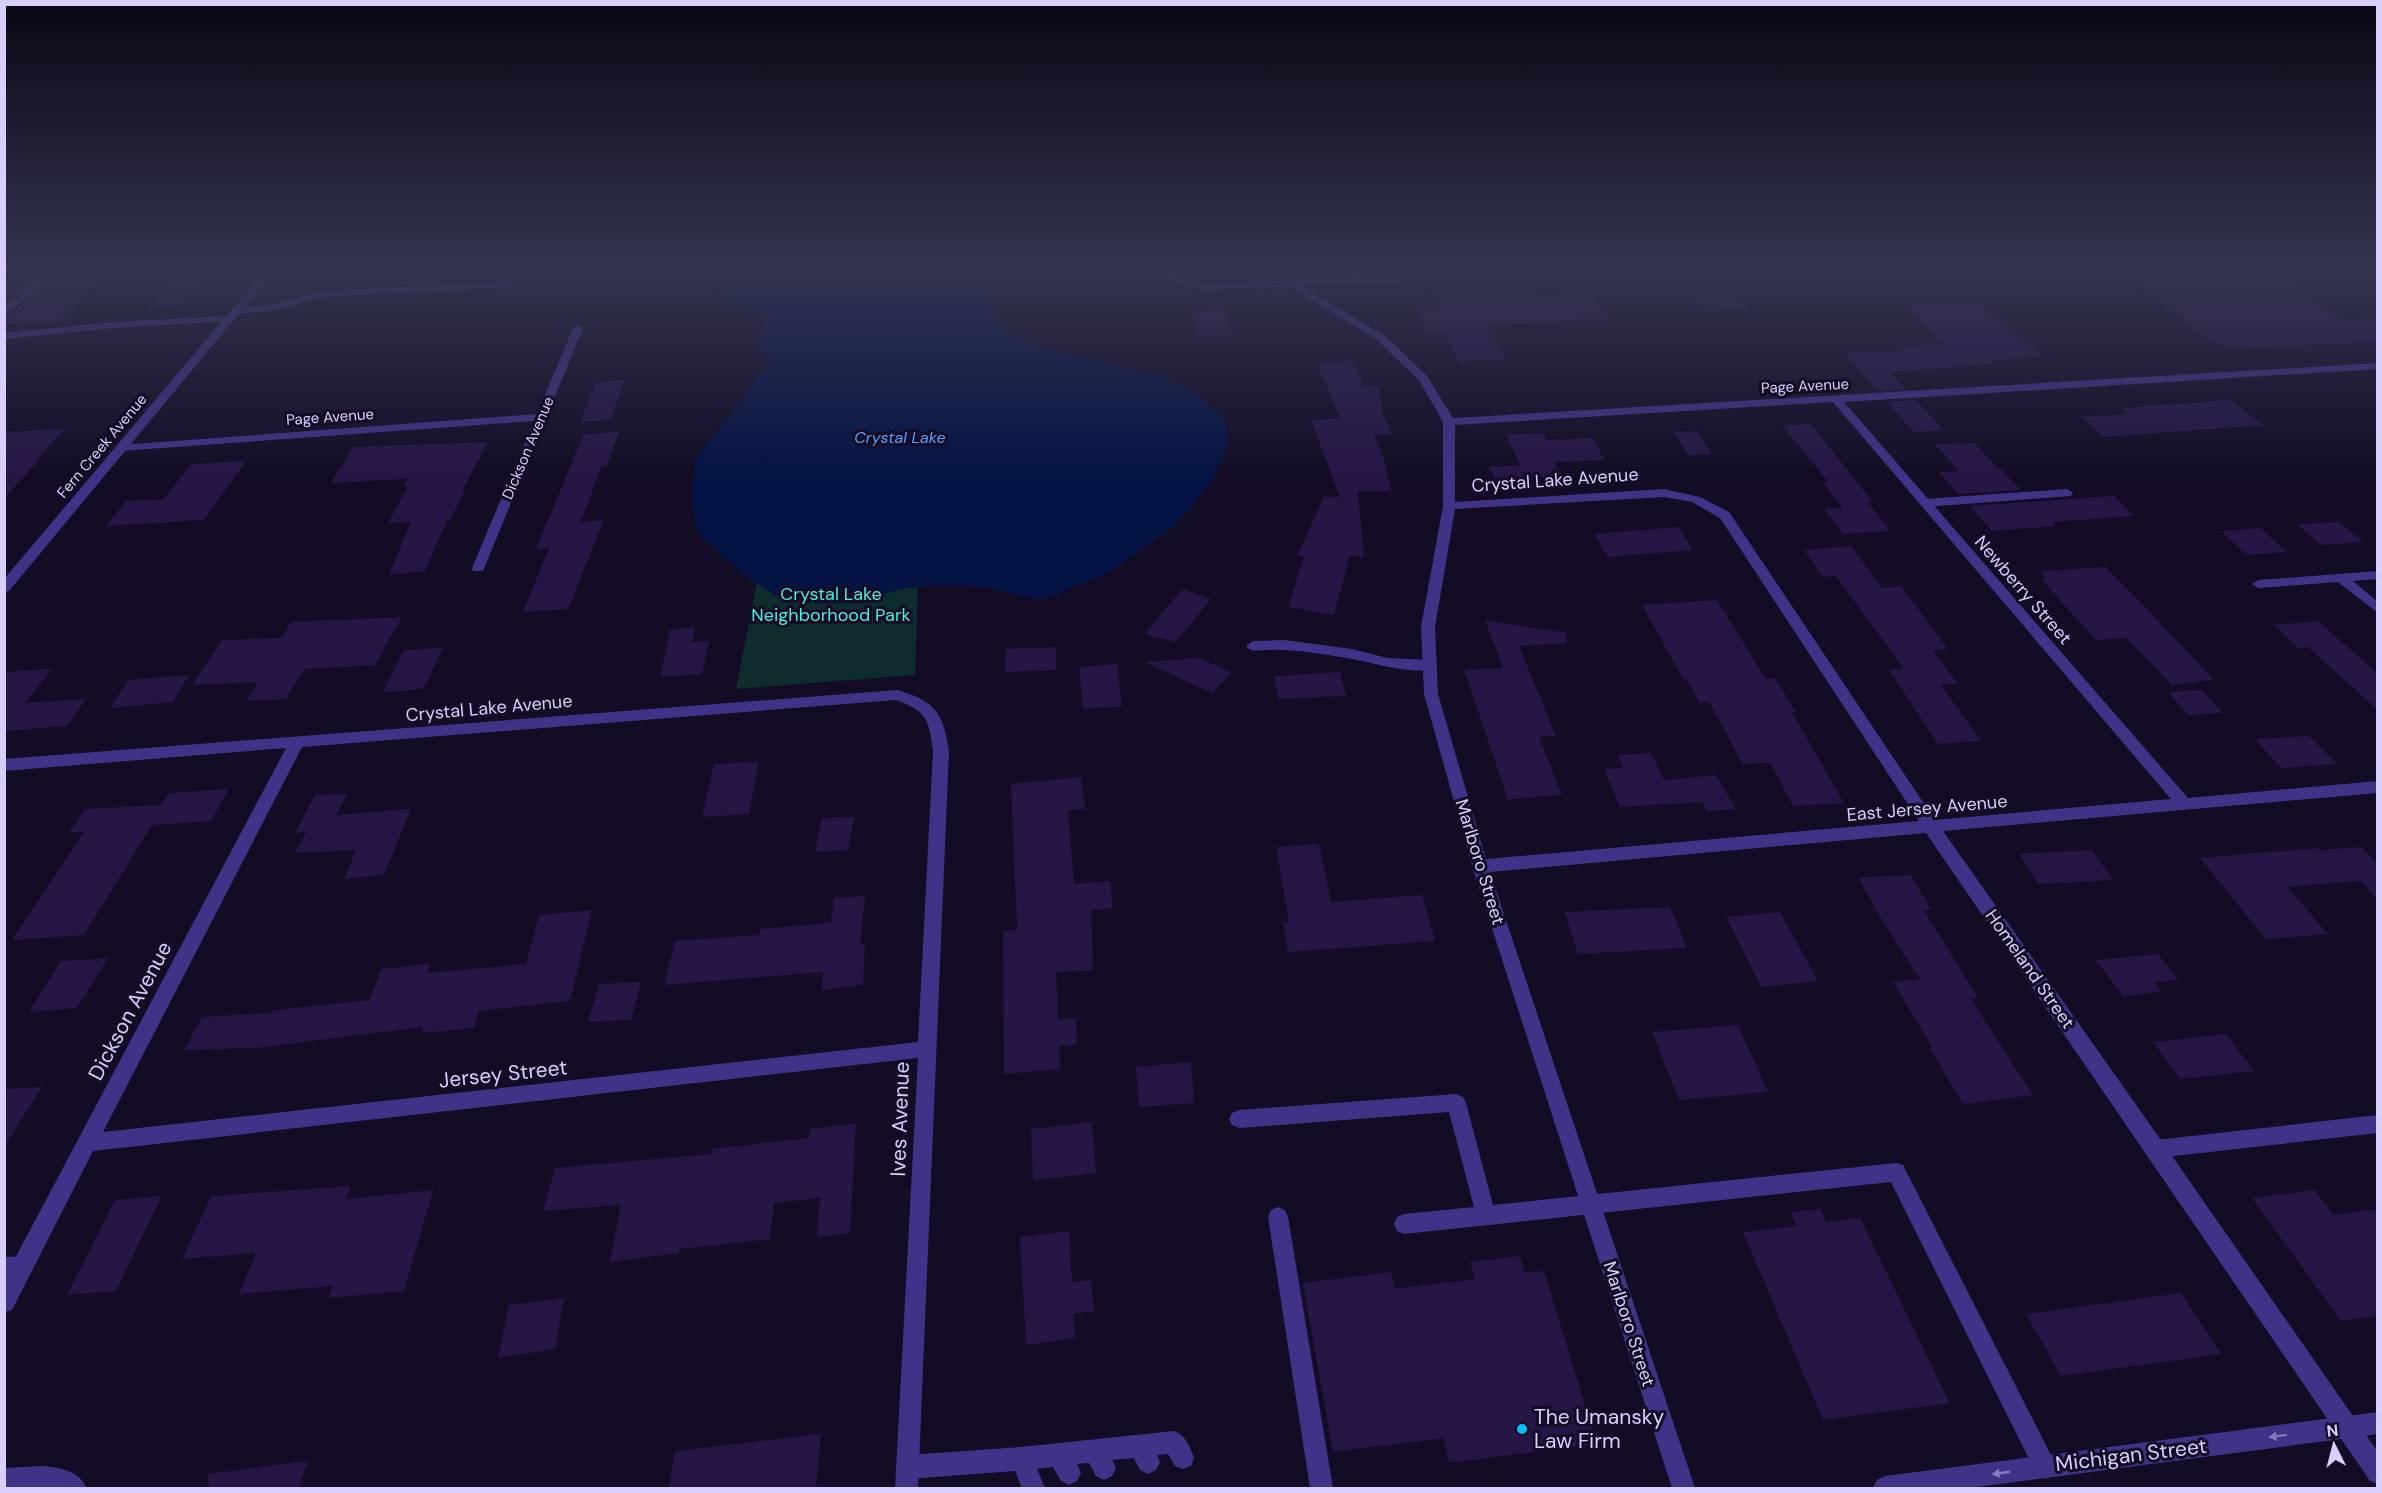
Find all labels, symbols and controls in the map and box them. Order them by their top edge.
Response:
street label: Page Avenue [1760,374,1850,398]
street label: Fern Creek Avenue [53,390,151,502]
street label: Dickson Avenue [497,394,559,502]
street label: Page Avenue [285,404,375,430]
water label: Crystal Lake [854,427,946,448]
street label: Crystal Lake Avenue [1471,462,1639,498]
street label: Newberry Street [1969,531,2077,649]
park label: Crystal Lake Neighborhood Park [751,582,911,627]
street label: Crystal Lake Avenue [405,689,573,727]
street label: East Jersey Avenue [1846,789,2008,827]
street label: Marlboro Street [1449,796,1511,928]
street label: Homeland Street [1980,905,2080,1033]
street label: Dickson Avenue [82,937,178,1085]
street label: Jersey Street [437,1053,569,1095]
street label: Ives Avenue [884,1061,916,1177]
street label: Marlboro Street [1597,1258,1661,1390]
place label: The Umansky Law Firm [1534,1403,1664,1455]
north arrow [2304,1415,2364,1475]
text: N [2326,1420,2339,1442]
marker: The Umansky Law Firm [1515,1422,1529,1436]
street label: Michigan Street [2054,1432,2208,1478]
one-way arrow [2268,1432,2287,1441]
one-way arrow [1992,1468,2011,1477]

